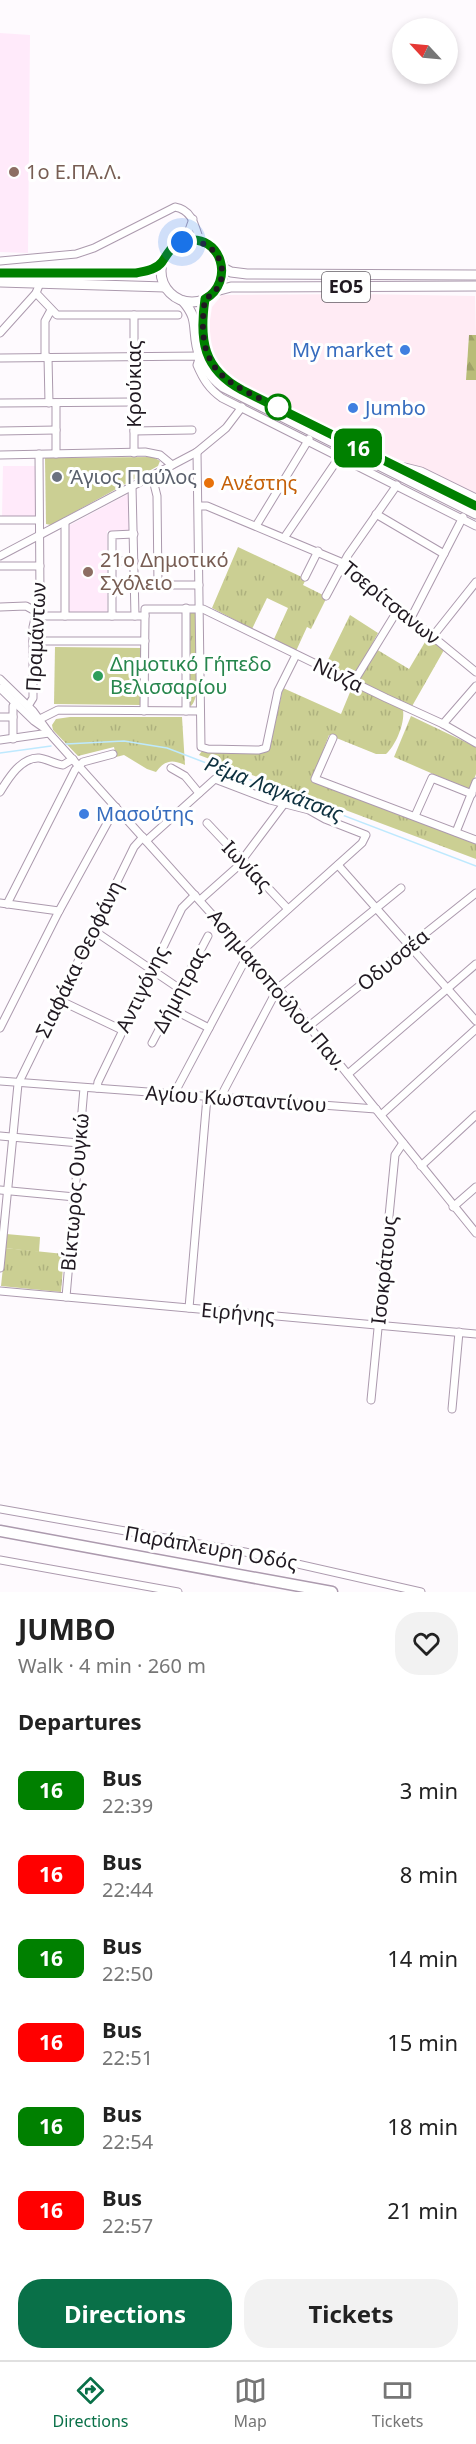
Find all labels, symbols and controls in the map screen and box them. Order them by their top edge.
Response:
north arrow [392,18,458,84]
map controls [392,18,458,84]
place label: 1ο Ε.ΠΑ.Λ. [26,158,122,185]
marker: 1ο Ε.ΠΑ.Λ. [7,165,21,179]
your location [167,227,197,257]
road number: ΕΟ5 [322,272,370,302]
place label: My market [292,336,393,363]
street label: Κρούκιας [120,340,147,428]
marker: My market [398,343,412,357]
unlabelled marker [265,394,291,420]
place label: Jumbo [363,394,426,421]
marker: Jumbo [346,401,360,415]
line badge: 16 [331,428,385,468]
text: 16 [346,434,370,462]
place label: Άγιος Παύλος [69,463,197,490]
place label: Ανέστης [221,469,298,496]
marker: Άγιος Παύλος [50,470,64,484]
marker: Ανέστης [202,476,216,490]
place label: 21ο Δημοτικό Σχόλειο [100,546,229,596]
street label: Τσερίτσανων [337,555,446,651]
marker: 21ο Δημοτικό Σχόλειο [81,565,95,579]
street label: Πραμάντων [19,582,52,692]
place label: Δημοτικό Γήπεδο Βελισσαρίου [110,650,272,700]
street label: Νίνζα [309,651,368,699]
marker: Δημοτικό Γήπεδο Βελισσαρίου [91,669,105,683]
water label: Ρέμα Λαγκάτσας [201,749,348,827]
place label: Μασούτης [96,800,194,827]
marker: Μασούτης [77,807,91,821]
street label: Ιωνίας [216,834,278,897]
street label: Σιαφάκα Θεοφάνη [29,876,128,1042]
street label: Ασημακοπούλου Παν. [202,904,353,1076]
street label: Οδυσσέα [351,922,435,997]
street label: Αντιγόνης [109,941,174,1037]
street label: Δήμητρας [146,942,214,1037]
street label: Αγίου Κωσταντίνου [145,1079,328,1118]
street label: Βίκτωρος Ουγκώ [54,1112,95,1272]
street label: Ισοκράτους [364,1214,403,1326]
street label: Ειρήνης [200,1296,276,1329]
street label: Παράπλευρη Οδός [123,1519,300,1576]
text: JUMBO [18,1610,116,1648]
button: heart [395,1612,458,1675]
text: Walk · 4 min · 260 m [18,1652,206,1679]
text: Departures [18,1706,142,1736]
text: Bus [102,1762,142,1792]
text: 3 min [400,1775,458,1805]
text: 16 [39,1776,63,1804]
text: 22:39 [102,1792,153,1819]
text: Bus [102,1846,142,1876]
text: 8 min [400,1859,458,1889]
text: 16 [39,1860,63,1888]
text: 22:44 [102,1876,153,1903]
text: Bus [102,1930,142,1960]
text: 14 min [387,1943,458,1973]
text: 16 [39,1944,63,1972]
text: 22:50 [102,1960,153,1987]
text: Bus [102,2014,142,2044]
text: 15 min [387,2027,458,2057]
text: 16 [39,2028,63,2056]
text: 22:51 [102,2044,153,2071]
text: Bus [102,2098,142,2128]
text: 18 min [387,2111,458,2141]
text: 16 [39,2112,63,2140]
text: 22:54 [102,2128,153,2155]
text: Bus [102,2182,142,2212]
text: 21 min [387,2195,458,2225]
text: 16 [39,2196,63,2224]
text: 22:57 [102,2212,153,2239]
button: Directions [18,2279,232,2348]
button: Tickets [244,2279,458,2348]
tab: Directions [53,2374,128,2432]
tab: Map [233,2374,267,2432]
tab: Tickets [372,2374,423,2432]

